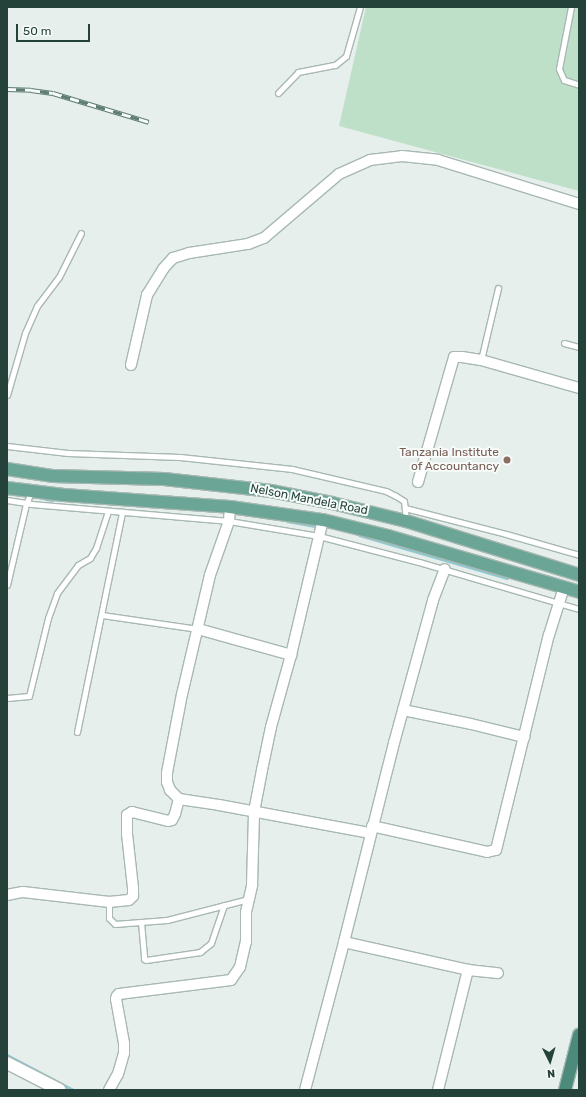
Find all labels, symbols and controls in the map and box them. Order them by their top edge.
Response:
scale bar [18,16,92,42]
text: 50 m [23,24,51,38]
place label: Tanzania Institute of Accountancy [399,446,499,474]
marker: Tanzania Institute of Accountancy [502,455,512,465]
street label: Nelson Mandela Road [249,482,369,518]
north arrow [530,1041,570,1081]
text: N [547,1067,556,1080]

